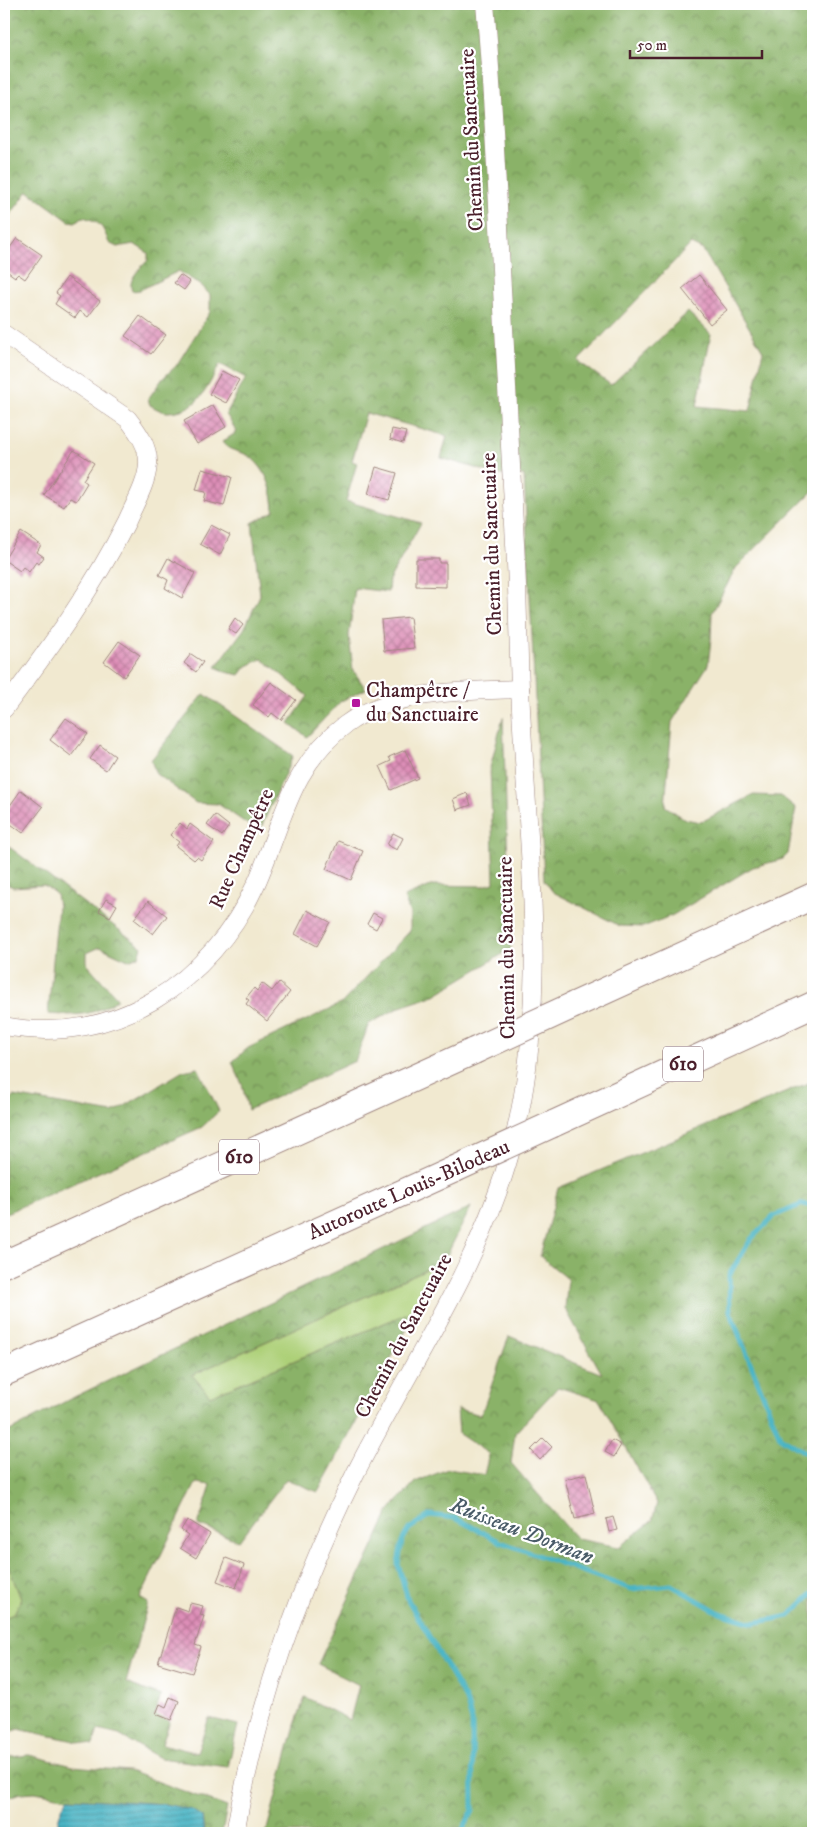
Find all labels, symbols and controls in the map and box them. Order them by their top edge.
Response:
scale bar [630,28,762,60]
text: 50 m [637,36,667,55]
street label: Chemin du Sanctuaire [454,48,490,232]
street label: Chemin du Sanctuaire [476,452,508,636]
place label: Champêtre / du Sanctuaire [366,678,479,728]
marker: Champêtre / du Sanctuaire [350,697,362,709]
street label: Rue Champêtre [204,784,280,913]
street label: Chemin du Sanctuaire [492,856,522,1040]
road number: 610 [663,1046,703,1082]
street label: Autoroute Louis-Bilodeau [304,1134,514,1246]
road number: 610 [219,1140,259,1174]
street label: Chemin du Sanctuaire [350,1249,459,1423]
water label: Ruisseau Dorman [446,1491,597,1571]

